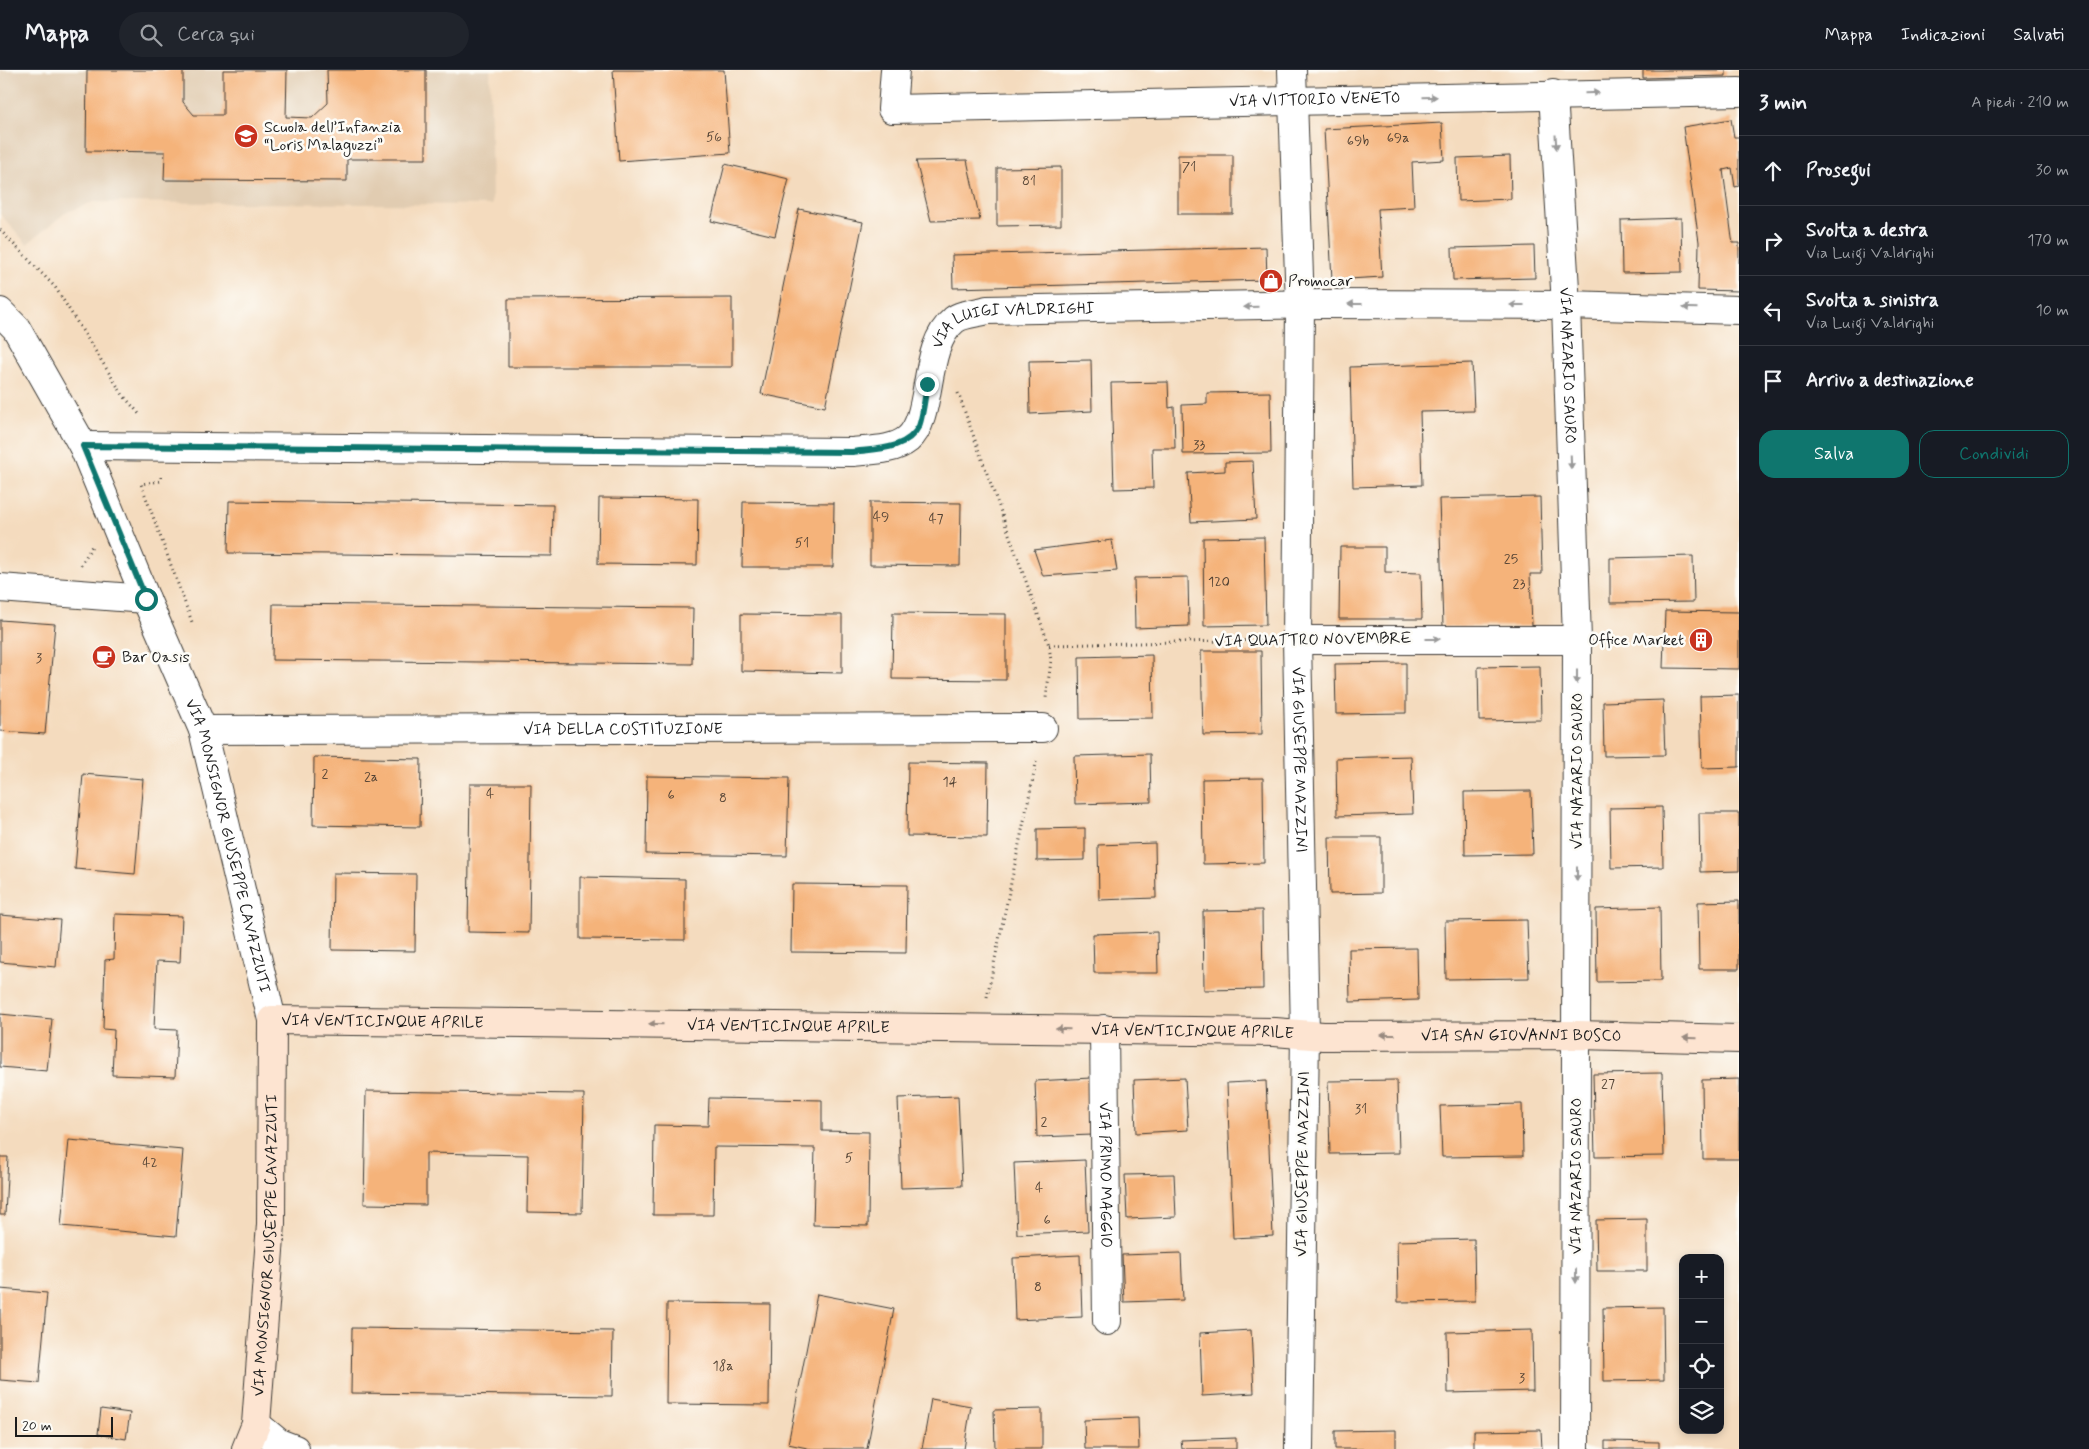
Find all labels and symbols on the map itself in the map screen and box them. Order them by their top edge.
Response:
street label: VIA VITTORIO VENETO [1229,87,1401,112]
one-way arrow [1584,89,1600,97]
one-way arrow [1422,93,1438,101]
place label: Scuola dell’Infanzia “Loris Malaguzzi” [264,117,401,157]
school or university icon: Scuola dell’Infanzia “Loris Malaguzzi” [233,123,259,149]
house number: 56 [706,128,722,146]
house number: 69a [1387,129,1409,147]
house number: 69b [1347,132,1369,150]
one-way arrow [1552,135,1560,151]
house number: 71 [1182,158,1196,176]
house number: 81 [1022,172,1036,190]
shop icon: Promocar [1258,268,1284,294]
place label: Promocar [1288,271,1353,292]
street label: VIA NAZARIO SAURO [1554,287,1581,444]
street label: VIA LUIGI VALDRIGHI [926,298,1095,351]
one-way arrow [1347,300,1363,308]
one-way arrow [1509,301,1525,309]
one-way arrow [1243,303,1259,311]
one-way arrow [1682,304,1698,312]
route end [916,373,939,396]
house number: 33 [1193,436,1205,454]
one-way arrow [1567,454,1575,470]
house number: 49 [873,508,889,526]
house number: 47 [928,510,944,528]
house number: 51 [795,534,809,552]
house number: 25 [1504,550,1518,568]
house number: 120 [1208,573,1230,591]
house number: 23 [1513,575,1525,593]
route start [135,588,158,611]
building icon: Office Market [1688,627,1714,653]
street label: VIA QUATTRO NOVEMBRE [1214,628,1412,652]
place label: Office Market [1588,630,1684,651]
one-way arrow [1425,635,1441,643]
cafe icon: Bar Oasis [91,644,117,670]
place label: Bar Oasis [122,647,190,668]
house number: 3 [36,649,42,667]
street label: VIA GIUSEPPE MAZZINI [1287,667,1312,853]
one-way arrow [1573,669,1581,685]
street label: VIA NAZARIO SAURO [1567,693,1588,849]
street label: VIA MONSIGNOR GIUSEPPE CAVAZZUTI [180,695,276,995]
street label: VIA DELLA COSTITUZIONE [523,718,723,740]
house number: 2 [322,765,329,783]
house number: 2a [364,768,378,786]
house number: 14 [943,773,958,791]
house number: 4 [486,785,494,803]
house number: 6 [667,786,675,804]
house number: 8 [719,789,727,807]
one-way arrow [1573,867,1581,883]
street label: VIA VENTICINQUE APRILE [281,1010,484,1033]
street label: VIA VENTICINQUE APRILE [687,1014,890,1038]
street label: VIA VENTICINQUE APRILE [1091,1019,1295,1044]
one-way arrow [648,1020,664,1028]
one-way arrow [1055,1024,1071,1032]
street label: VIA SAN GIOVANNI BOSCO [1421,1024,1622,1047]
one-way arrow [1380,1031,1396,1039]
one-way arrow [1682,1033,1698,1041]
street label: VIA GIUSEPPE MAZZINI [1291,1071,1315,1257]
house number: 27 [1601,1075,1615,1093]
street label: VIA MONSIGNOR GIUSEPPE CAVAZZUTI [248,1094,282,1397]
street label: VIA NAZARIO SAURO [1566,1098,1587,1254]
house number: 31 [1355,1100,1367,1118]
street label: VIA PRIMO MAGGIO [1094,1102,1117,1248]
house number: 2 [1041,1113,1048,1131]
house number: 5 [845,1149,853,1167]
house number: 42 [142,1154,158,1172]
house number: 4 [1035,1179,1043,1197]
house number: 6 [1043,1211,1051,1229]
one-way arrow [1572,1268,1580,1284]
house number: 8 [1034,1278,1042,1296]
house number: 18a [712,1357,734,1375]
house number: 3 [1519,1369,1525,1387]
scale bar [15,1414,112,1437]

